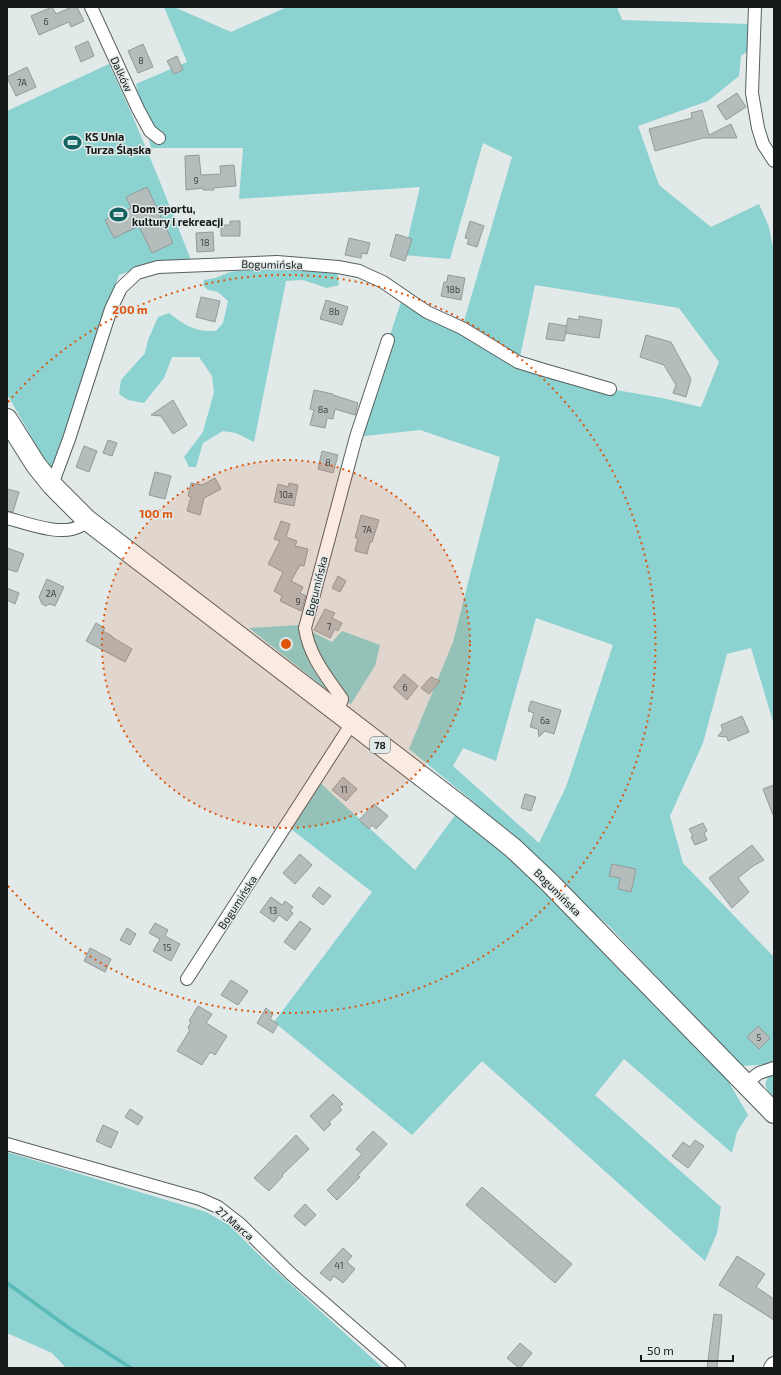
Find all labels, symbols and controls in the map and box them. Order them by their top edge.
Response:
house number: 6 [43,16,49,27]
street label: Dalków [108,54,136,94]
house number: 8 [138,55,144,66]
house number: 7A [17,77,27,88]
place label: KS Unia Turza Śląska [85,130,151,156]
sports icon: KS Unia Turza Śląska [62,132,82,152]
house number: 9 [193,175,199,186]
place label: Dom sportu, kultury i rekreacji [132,202,223,229]
sports icon: Dom sportu, kultury i rekreacji [109,204,129,224]
house number: 18 [200,237,210,248]
street label: Bogumińska [241,257,303,271]
house number: 18b [446,284,460,295]
text: 200 m [112,302,148,316]
house number: 8b [329,306,339,317]
house number: 8a [318,404,328,415]
house number: 8 [325,457,331,468]
house number: 10a [279,489,293,500]
text: 100 m [139,506,173,520]
house number: 7A [362,524,372,535]
street label: Bogumińska [302,555,330,617]
house number: 2A [46,588,57,599]
house number: 9 [295,596,301,607]
house number: 7 [327,621,332,632]
centre of rings [279,637,293,651]
house number: 6 [402,682,408,693]
house number: 6a [540,715,550,726]
road number: 78 [370,737,390,753]
house number: 11 [340,784,348,795]
street label: Bogumińska [532,866,584,918]
street label: Bogumińska [215,873,259,931]
house number: 13 [269,905,277,916]
house number: 15 [163,942,171,953]
house number: 5 [757,1032,762,1043]
street label: 27 Marca [213,1203,257,1243]
house number: 41 [334,1260,344,1271]
scale bar [641,1337,733,1363]
text: 50 m [647,1343,674,1357]

